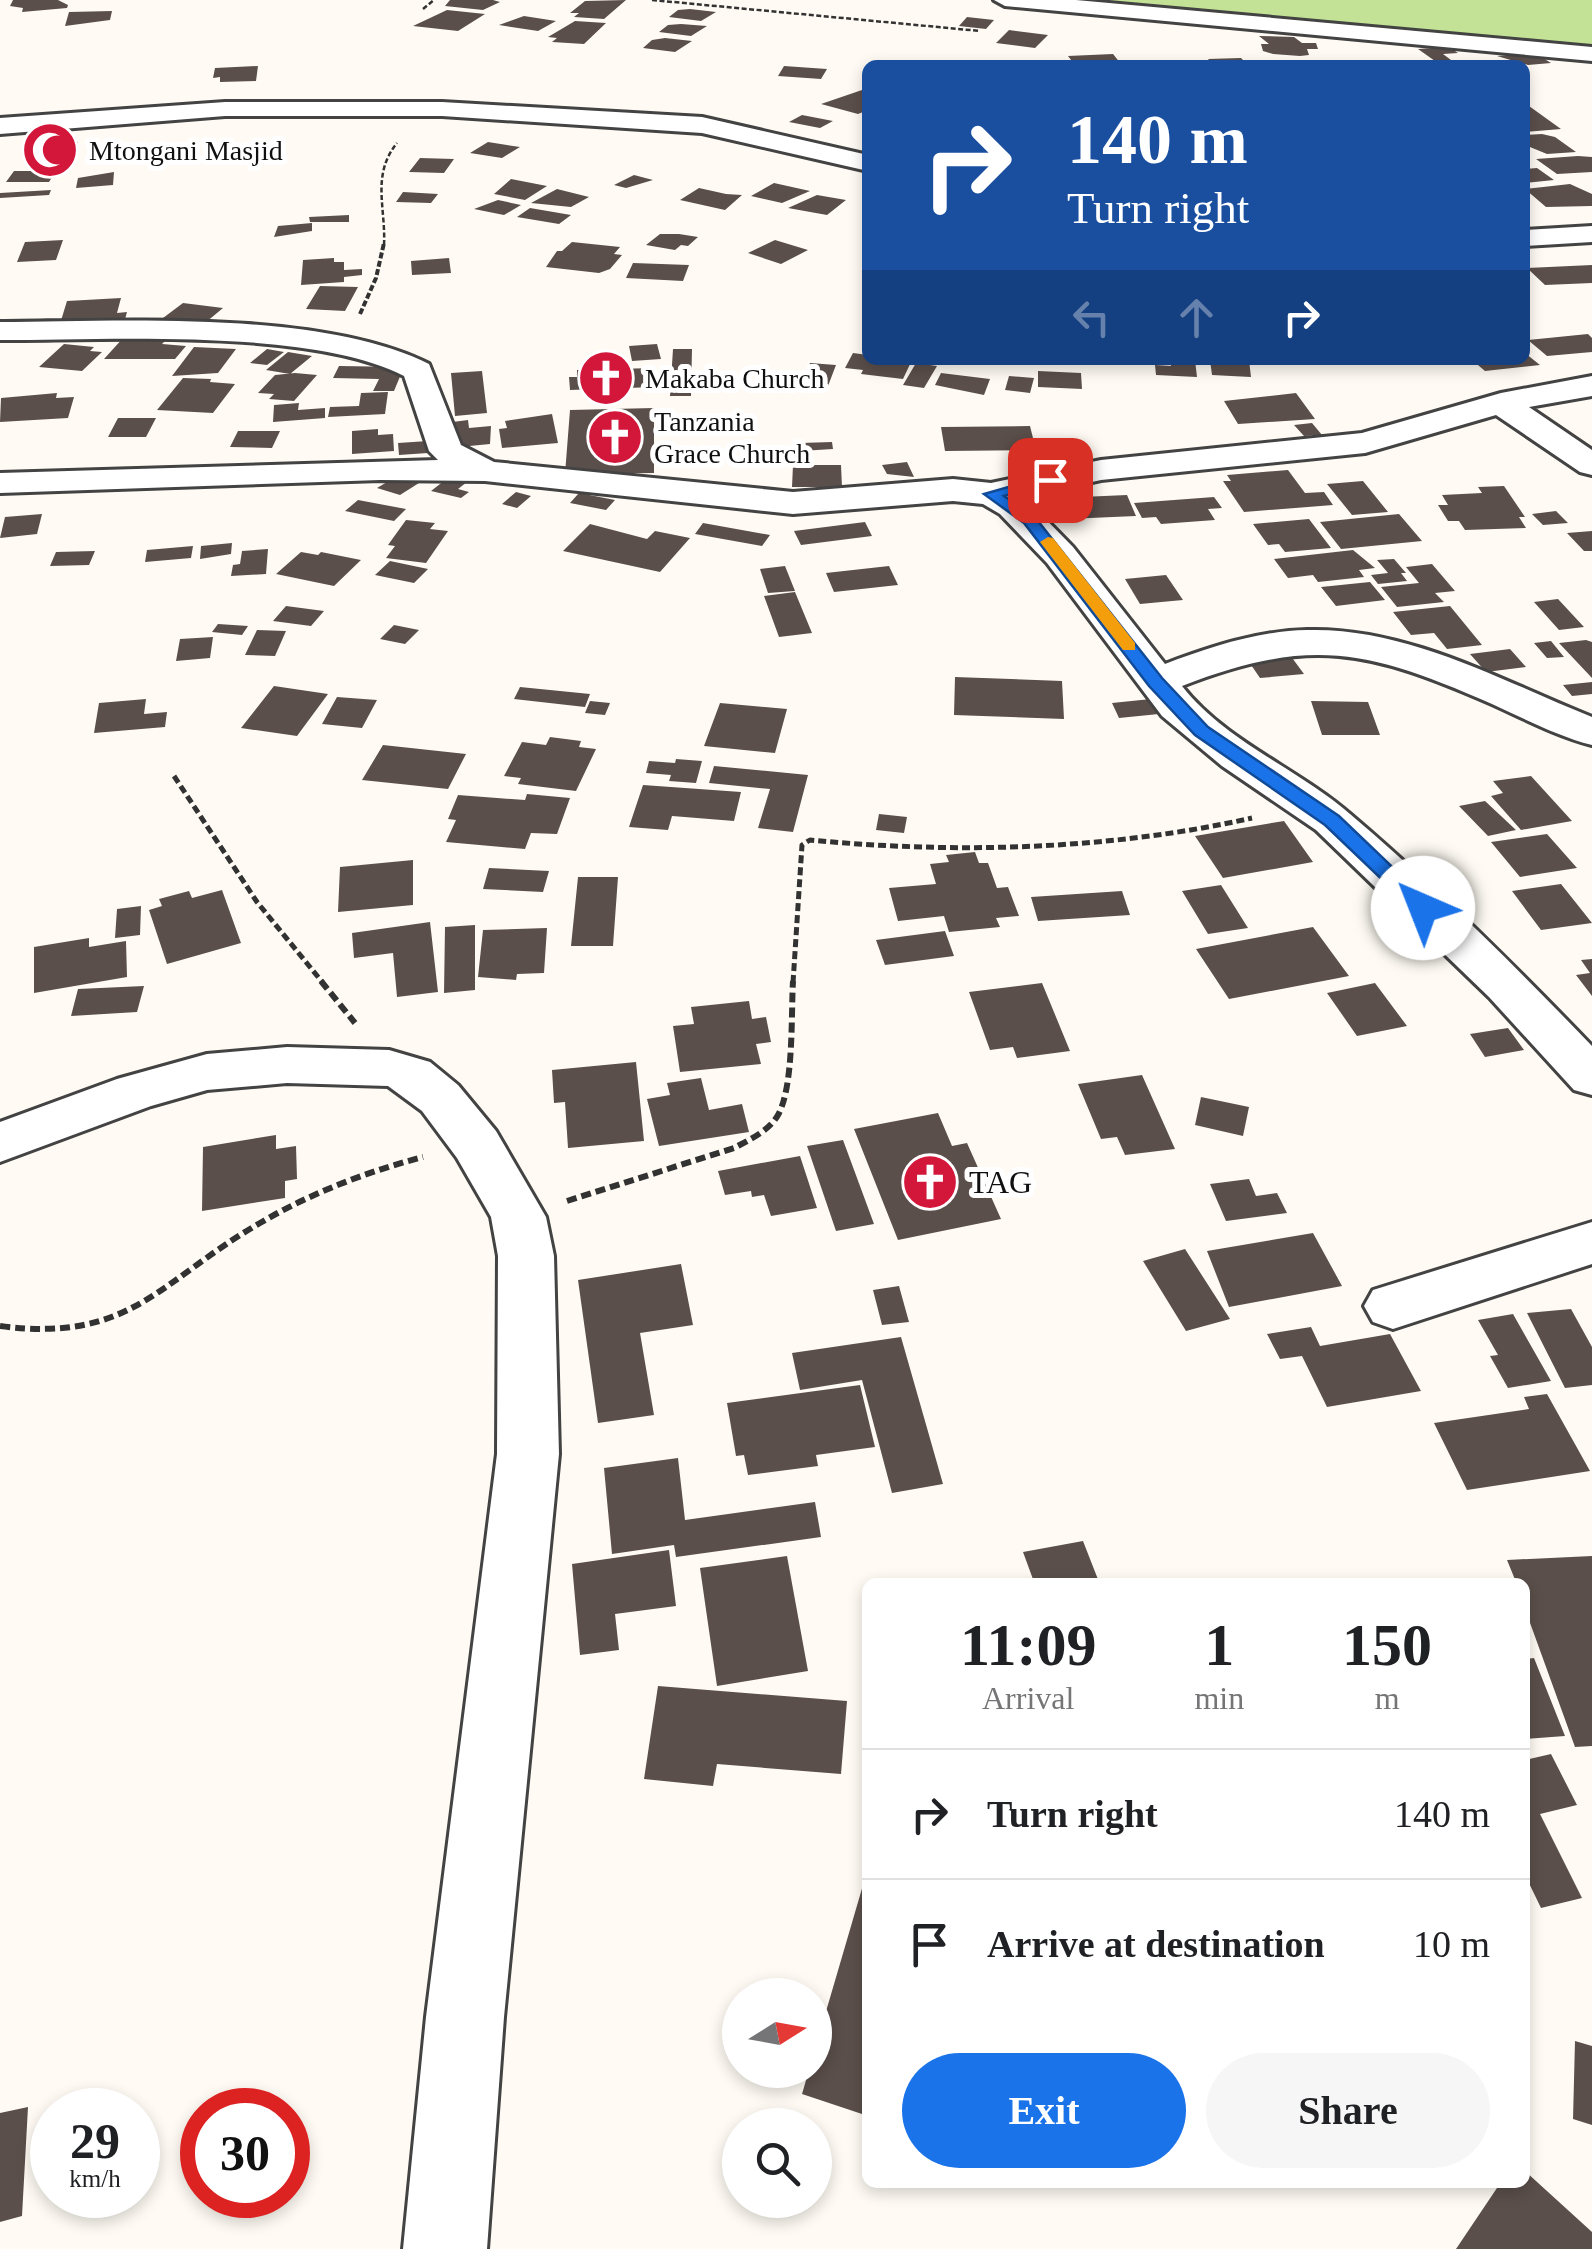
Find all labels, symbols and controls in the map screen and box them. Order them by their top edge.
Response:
icon: right [902,100,1032,230]
text: 140 m [1067,101,1248,178]
mosque icon: Mtongani Masjid [20,120,80,180]
place label: Mtongani Masjid [89,135,283,166]
text: Turn right [1067,183,1249,233]
icon: left [1064,290,1119,345]
icon: ahead [1169,290,1224,345]
icon: right [1274,290,1329,345]
church icon: Makaba Church [576,348,636,408]
place label: Makaba Church [645,363,825,394]
place label: Tanzania Grace Church [654,406,810,469]
church icon: Tanzania Grace Church [585,407,645,467]
pin [1008,438,1093,523]
icon: arrive [1023,453,1078,508]
position arrow [1371,856,1475,960]
church icon: TAG [900,1152,960,1212]
place label: TAG [969,1164,1032,1200]
text: 11:09 [960,1612,1097,1678]
text: 1 [1204,1612,1234,1678]
text: 150 [1342,1612,1432,1678]
text: Arrival [982,1680,1074,1716]
text: min [1194,1680,1244,1716]
text: m [1375,1680,1400,1716]
icon: right [902,1787,957,1842]
text: Turn right [987,1793,1158,1835]
text: 140 m [1394,1793,1490,1835]
icon: arrive [902,1917,957,1972]
text: Arrive at destination [987,1923,1325,1965]
text: 10 m [1413,1923,1490,1965]
north arrow [722,1978,832,2088]
map controls [722,1978,832,2218]
button: Exit [902,2053,1186,2168]
button: Share [1206,2053,1490,2168]
speed limit sign: 30 [180,2088,310,2218]
button: search [722,2108,832,2218]
text: 29 [70,2113,120,2169]
text: km/h [69,2165,121,2192]

